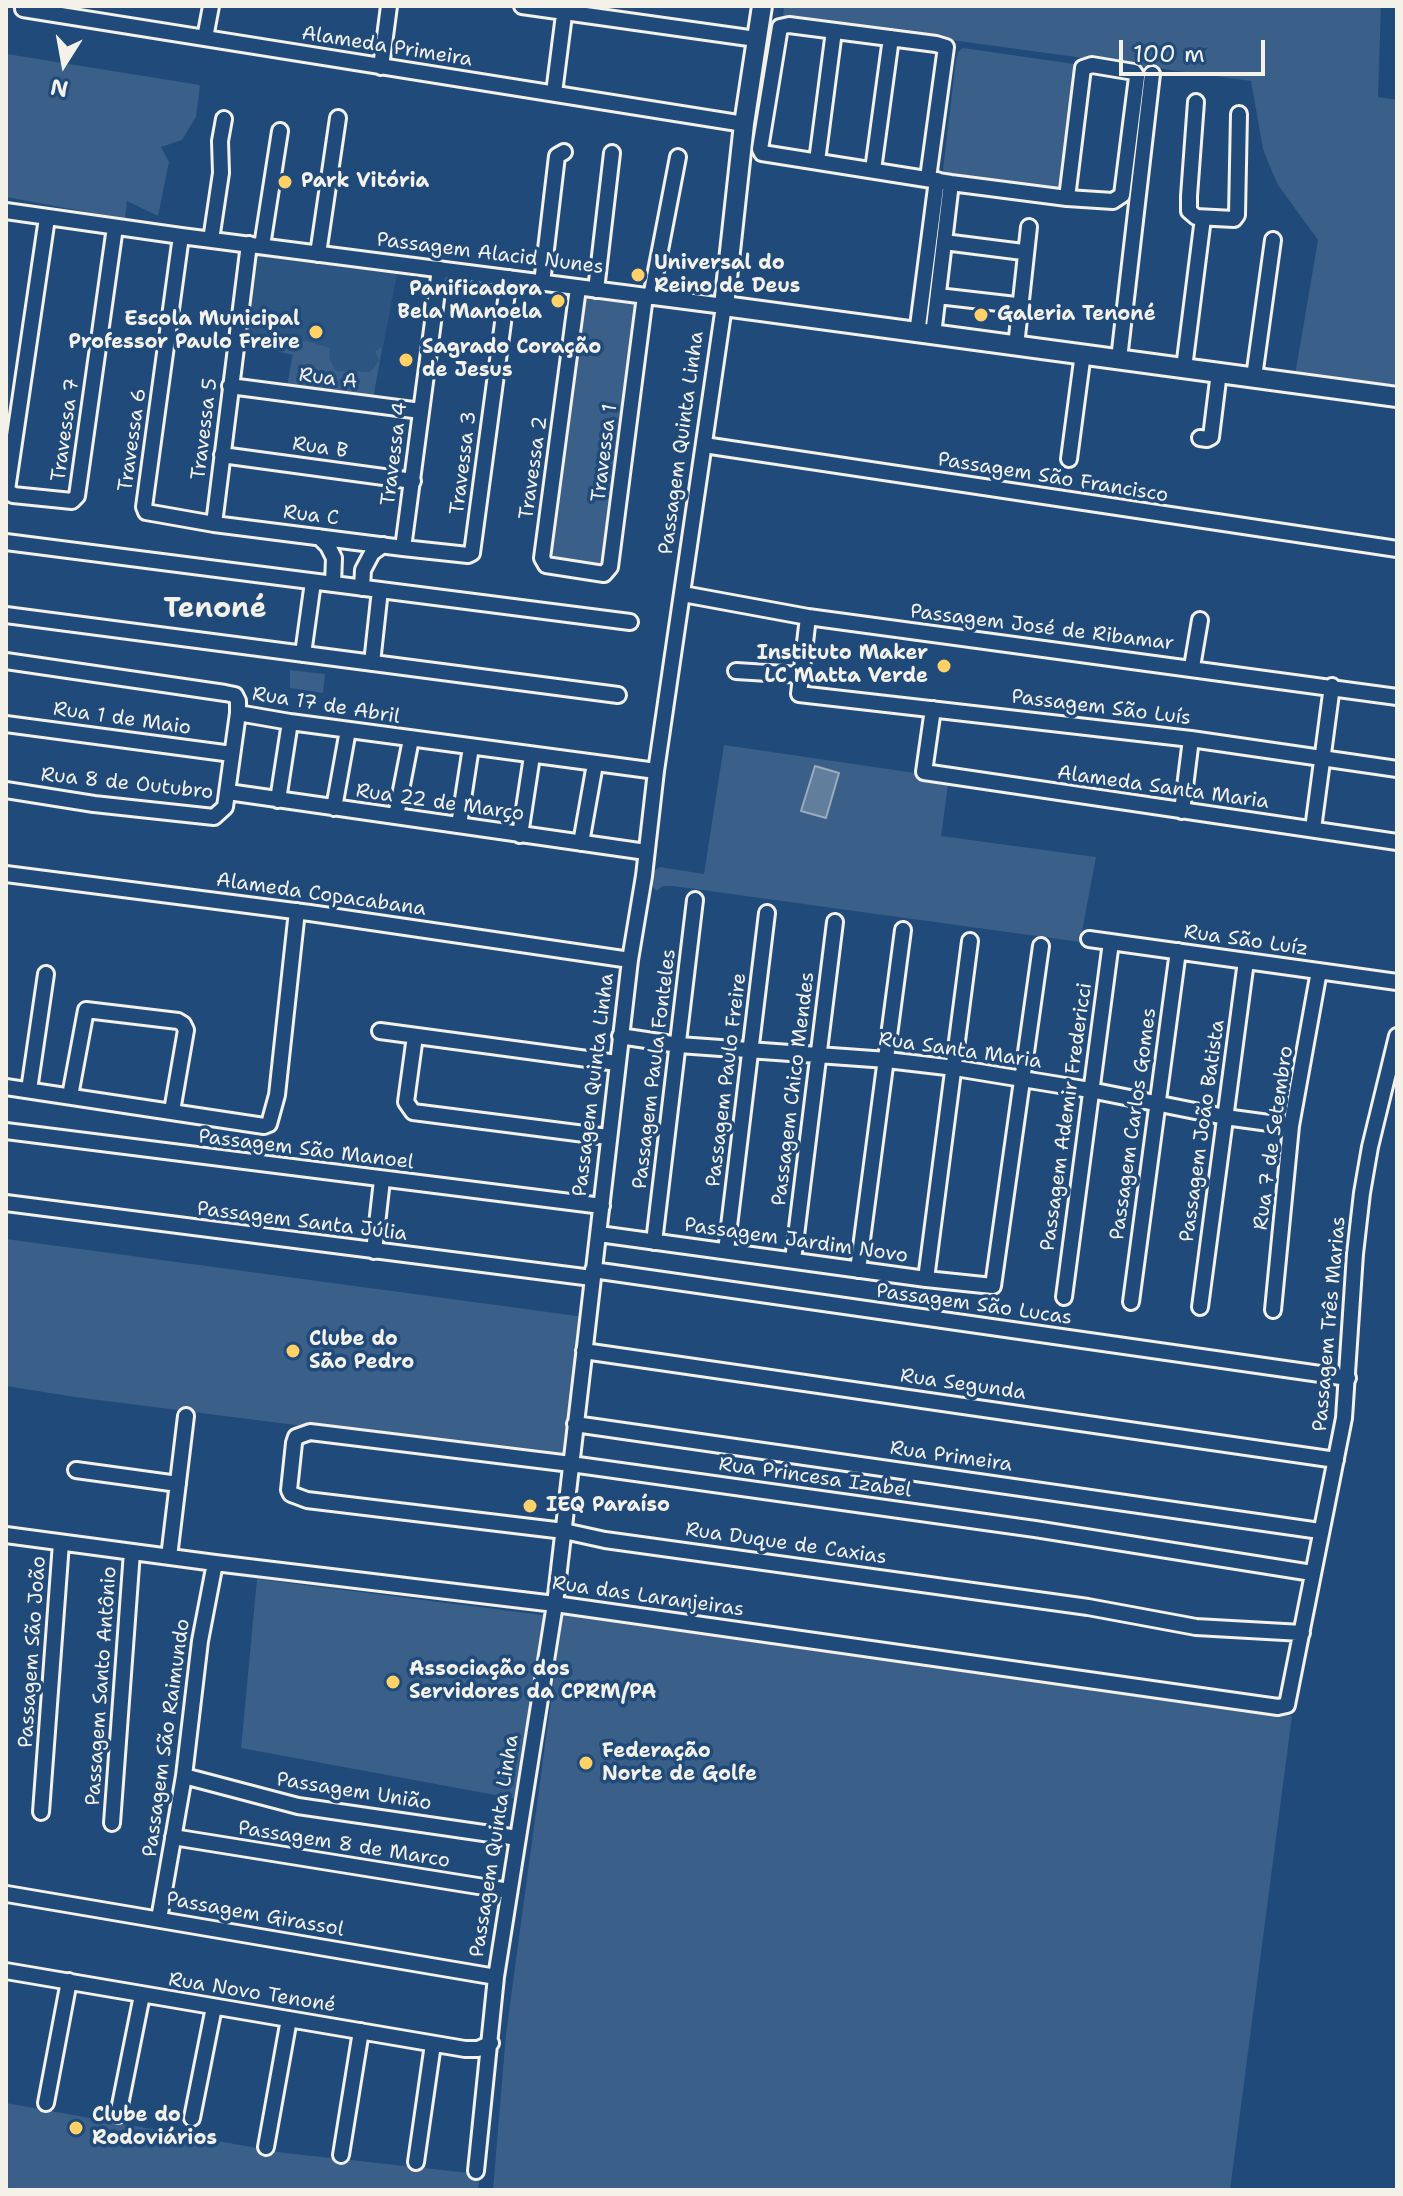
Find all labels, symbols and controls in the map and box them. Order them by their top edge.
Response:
street label: Alameda Primeira [300,22,474,72]
north arrow [24,24,104,104]
scale bar [1123,24,1269,74]
text: 100 m [1133,38,1205,70]
text: N [48,72,71,104]
place label: Park Vitória [301,170,429,194]
marker: Park Vitória [276,173,294,191]
street label: Passagem Alacid Nunes [375,228,605,280]
place label: Universal do Reino de Deus [654,252,800,299]
marker: Universal do Reino de Deus [629,266,647,284]
place label: Panificadora Bela Manoela [398,278,542,325]
marker: Panificadora Bela Manoela [549,292,567,310]
place label: Galeria Tenoné [997,303,1156,327]
marker: Galeria Tenoné [972,306,990,324]
place label: Escola Municipal Professor Paulo Freire [68,308,300,355]
marker: Escola Municipal Professor Paulo Freire [307,323,325,341]
street label: Passagem Quinta Linha [654,330,710,556]
place label: Sagrado Coração de Jesus [422,336,601,383]
marker: Sagrado Coração de Jesus [397,351,415,369]
street label: Rua A [298,364,358,394]
street label: Travessa 7 [47,377,85,483]
street label: Travessa 5 [187,377,223,481]
street label: Travessa 6 [114,387,152,493]
street label: Travessa 4 [377,401,413,507]
street label: Travessa 1 [587,403,623,503]
street label: Travessa 3 [446,410,482,516]
street label: Travessa 2 [515,415,553,521]
street label: Rua B [291,432,349,464]
street label: Passagem São Francisco [936,448,1170,508]
street label: Rua C [282,501,340,531]
district label: Tenoné [163,593,267,627]
street label: Passagem José de Ribamar [909,600,1175,656]
place label: Instituto Maker LC Matta Verde [757,642,928,689]
marker: Instituto Maker LC Matta Verde [935,657,953,675]
street label: Rua 17 de Abril [250,682,402,730]
street label: Passagem São Luís [1010,685,1192,731]
street label: Rua 1 de Maio [52,697,192,741]
street label: Alameda Santa Maria [1055,761,1271,815]
street label: Rua 8 de Outubro [40,763,214,805]
street label: Rua 22 de Março [354,779,526,827]
street label: Alameda Copacabana [215,868,427,922]
street label: Rua São Luíz [1182,920,1310,962]
street label: Passagem Paula Fonteles [628,947,682,1191]
street label: Passagem Chico Mendes [768,971,820,1207]
street label: Passagem Quinta Linha [568,972,620,1198]
street label: Passagem Paulo Freire [702,972,752,1188]
street label: Passagem Ademir Fredericci [1036,981,1098,1253]
street label: Passagem Carlos Gomes [1106,1006,1162,1242]
street label: Passagem João Batista [1176,1018,1230,1244]
street label: Rua Santa Maria [877,1028,1043,1074]
street label: Rua 7 de Setembro [1249,1044,1299,1232]
street label: Passagem São Manoel [197,1125,415,1175]
street label: Passagem Santa Júlia [195,1197,409,1247]
street label: Passagem Jardim Novo [683,1213,909,1269]
street label: Passagem Três Marias [1309,1215,1351,1433]
street label: Passagem São Lucas [875,1279,1073,1331]
place label: Clube do São Pedro [309,1328,414,1375]
marker: Clube do São Pedro [284,1342,302,1360]
street label: Rua Segunda [899,1364,1027,1406]
street label: Rua Primeira [888,1437,1014,1477]
street label: Rua Princesa Izabel [717,1453,913,1503]
place label: IEQ Paraíso [546,1494,670,1518]
marker: IEQ Paraíso [521,1497,539,1515]
street label: Rua Duque de Caxias [684,1518,888,1570]
street label: Passagem São João [14,1555,52,1749]
street label: Passagem Santo Antônio [82,1565,122,1807]
street label: Rua das Laranjeiras [551,1572,745,1622]
street label: Passagem São Raimundo [138,1617,196,1859]
place label: Associação dos Servidores da CPRM/PA [409,1658,656,1705]
marker: Associação dos Servidores da CPRM/PA [384,1673,402,1691]
street label: Passagem Quinta Linha [466,1733,524,1959]
place label: Federação Norte de Golfe [602,1740,757,1787]
marker: Federação Norte de Golfe [577,1754,595,1772]
street label: Passagem União [275,1768,433,1816]
street label: Passagem 8 de Marco [236,1816,452,1874]
street label: Passagem Girassol [164,1888,346,1942]
street label: Rua Novo Tenoné [167,1968,337,2018]
place label: Clube do Rodoviários [92,2104,217,2151]
marker: Clube do Rodoviários [67,2119,85,2137]

